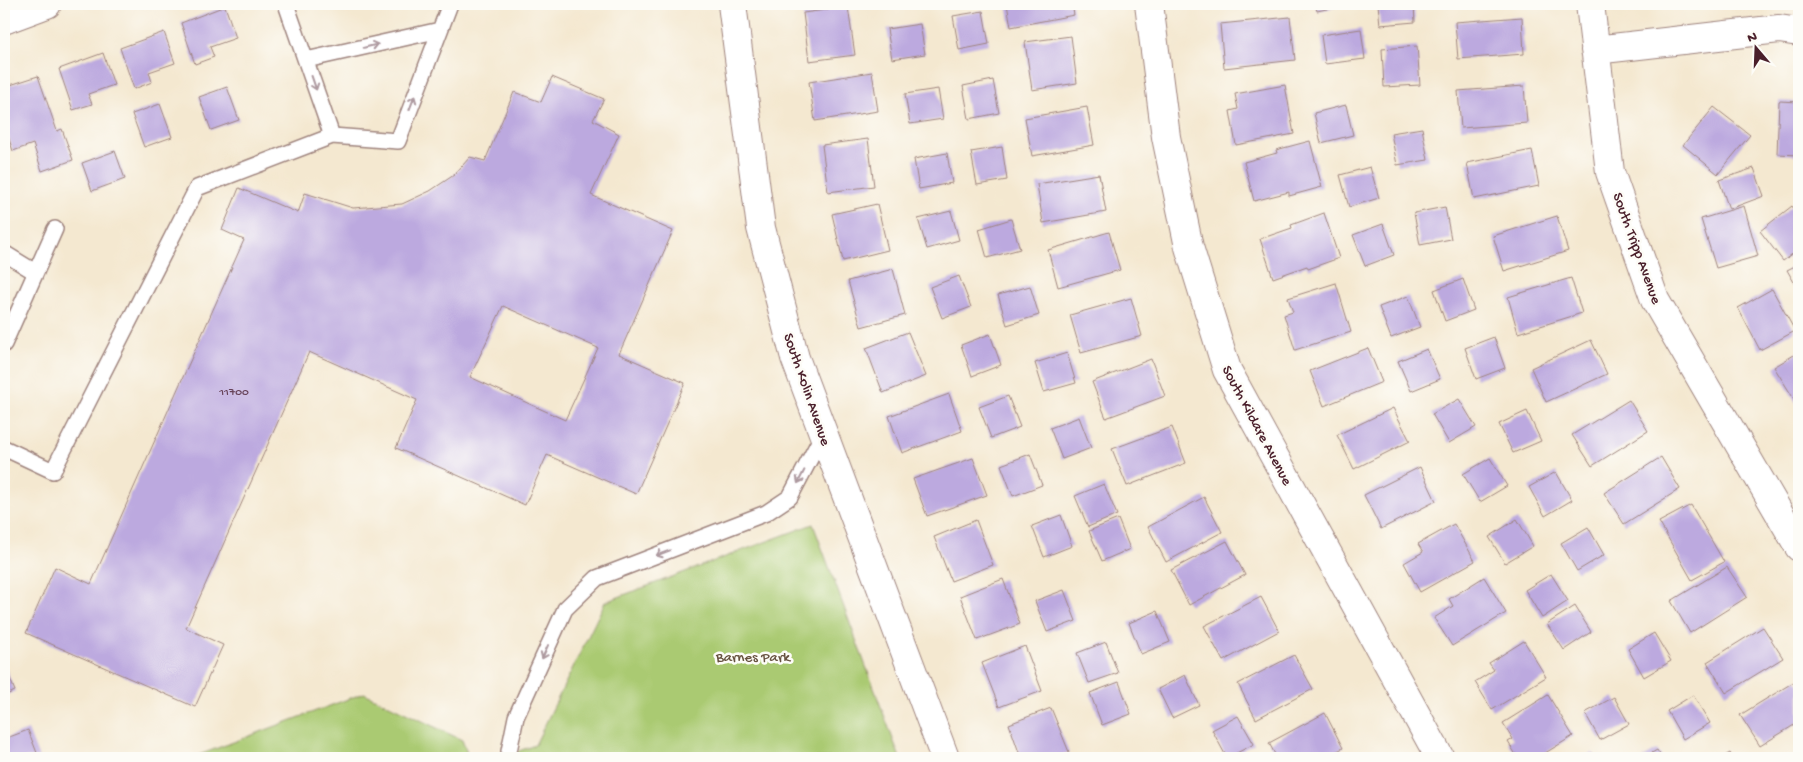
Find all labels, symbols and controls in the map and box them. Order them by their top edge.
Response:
north arrow [1730,22,1780,72]
text: N [1745,29,1760,48]
one-way arrow [362,41,378,50]
one-way arrow [310,75,319,90]
one-way arrow [408,96,417,111]
street label: South Tripp Avenue [1608,191,1665,307]
street label: South Kolin Avenue [778,331,834,449]
street label: South Kildare Avenue [1217,363,1296,489]
house number: 11700 [218,386,249,400]
one-way arrow [796,469,805,484]
one-way arrow [656,548,671,558]
one-way arrow [540,644,550,659]
park label: Barnes Park [715,649,791,667]

